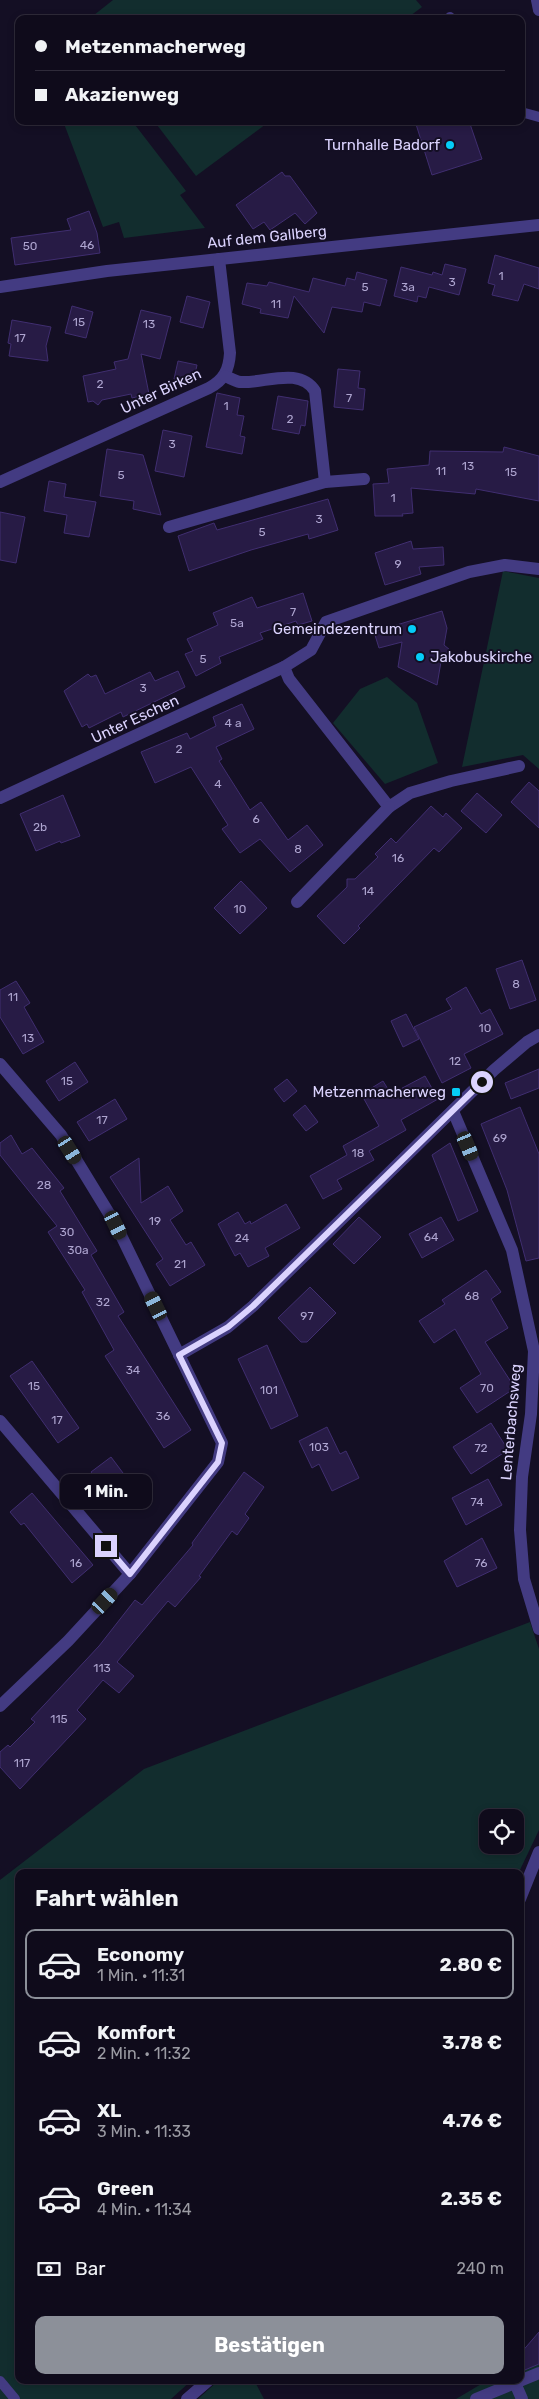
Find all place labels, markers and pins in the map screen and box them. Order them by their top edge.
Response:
place label: Turnhalle Badorf [325,136,440,154]
marker: Turnhalle Badorf [444,139,456,151]
place label: Gemeindezentrum [273,620,402,638]
marker: Gemeindezentrum [406,623,418,635]
place label: Jakobuskirche [430,648,532,666]
marker: Jakobuskirche [414,651,426,663]
place label: Metzenmacherweg [313,1083,446,1101]
marker: Metzenmacherweg [450,1086,462,1098]

